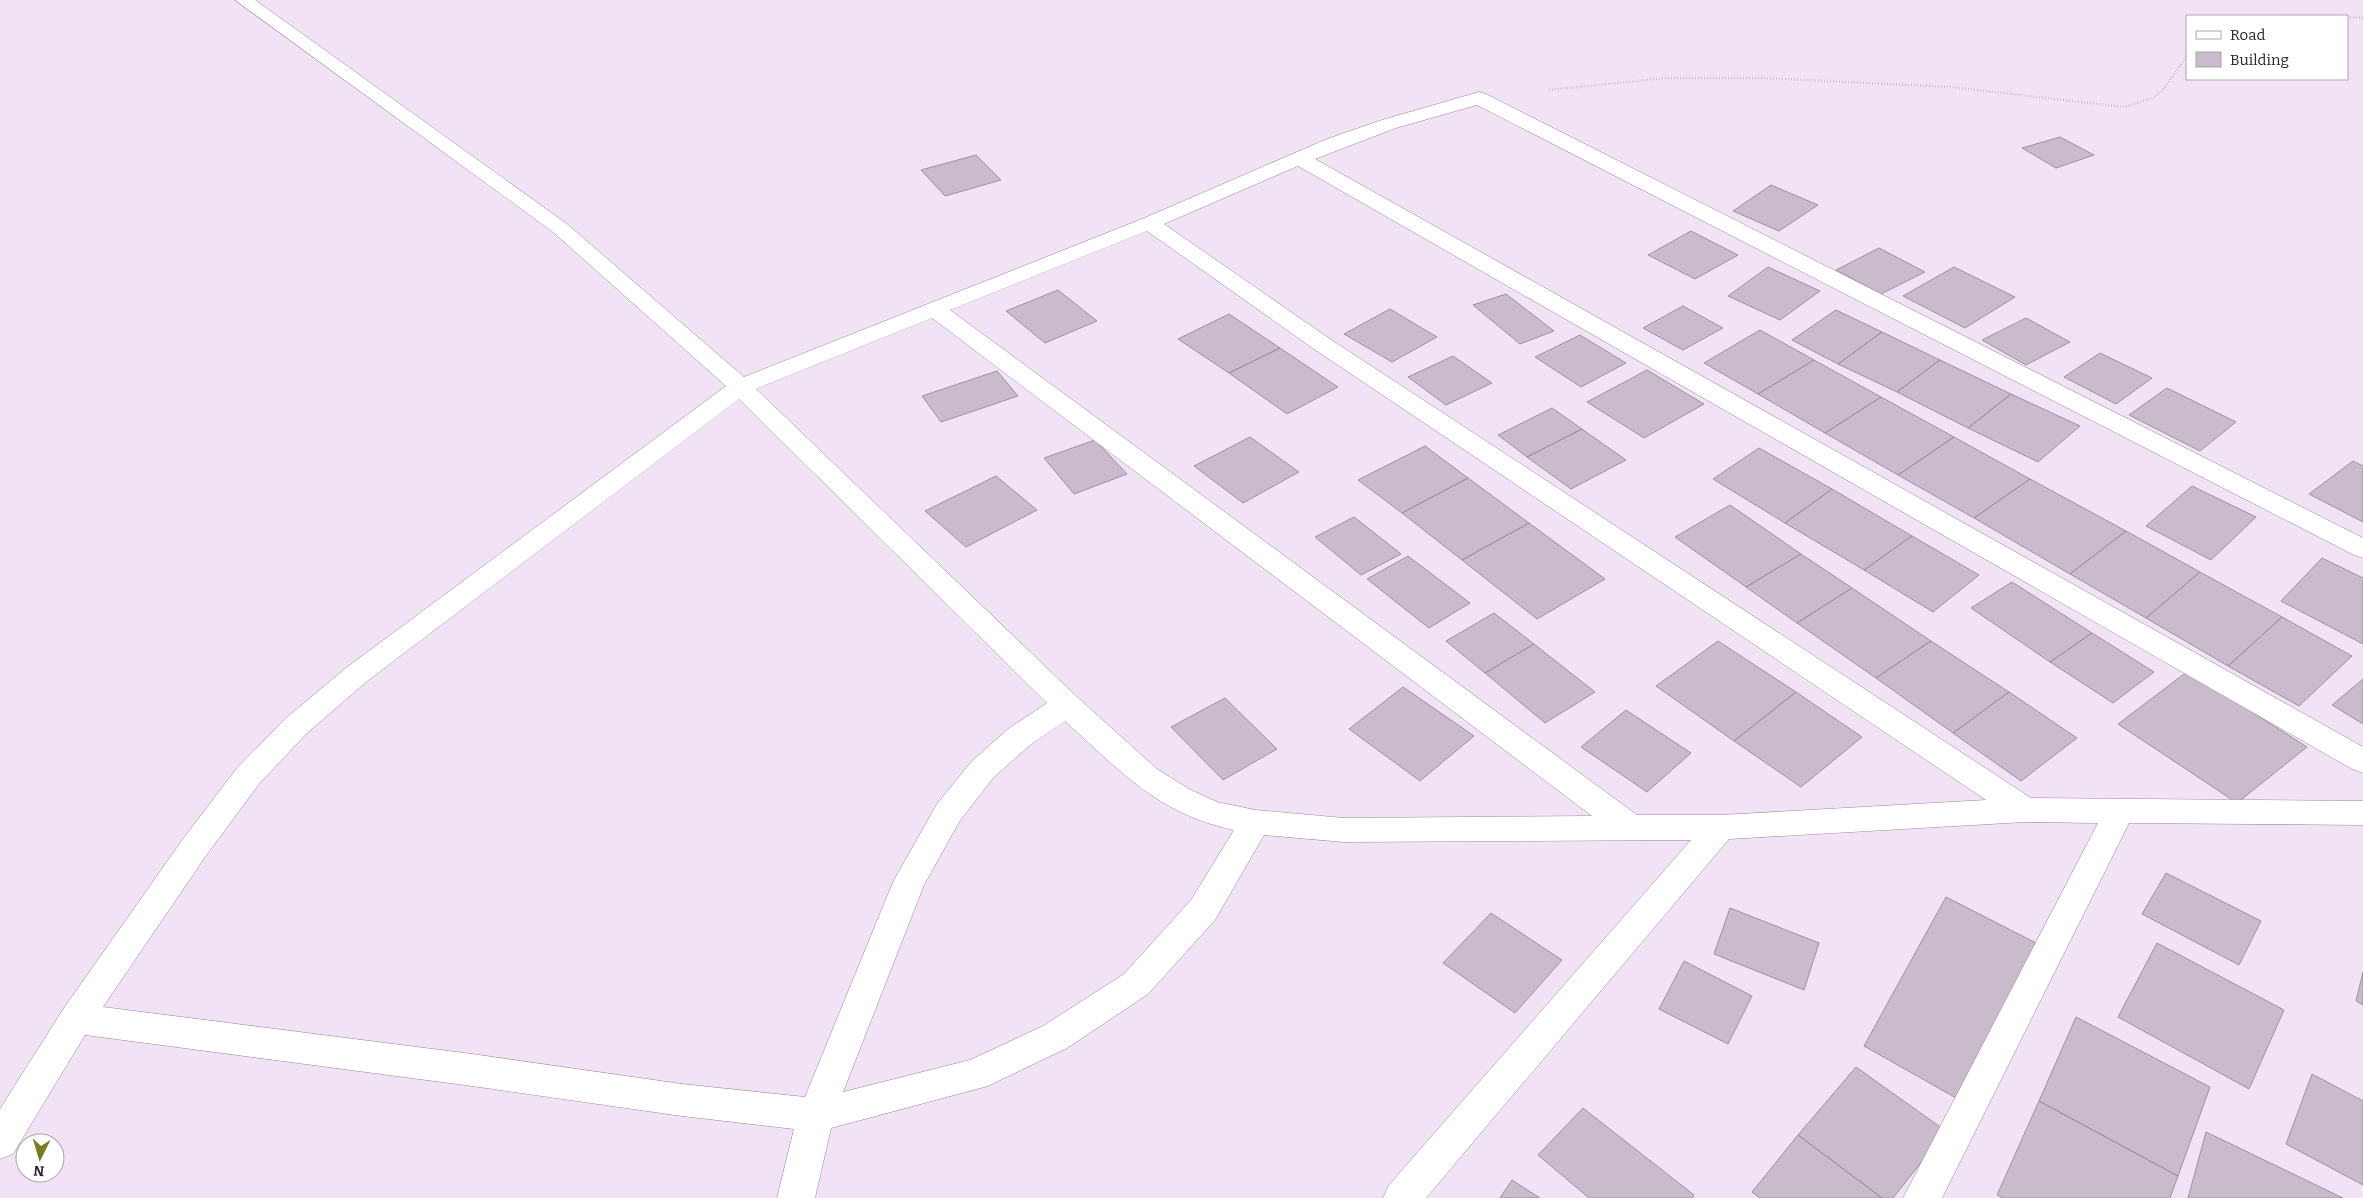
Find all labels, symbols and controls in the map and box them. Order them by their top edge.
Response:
legend [2186,15,2348,80]
text: Road [2230,26,2265,44]
text: Building [2230,51,2289,69]
north arrow [15,1133,65,1183]
text: N [33,1161,45,1179]

